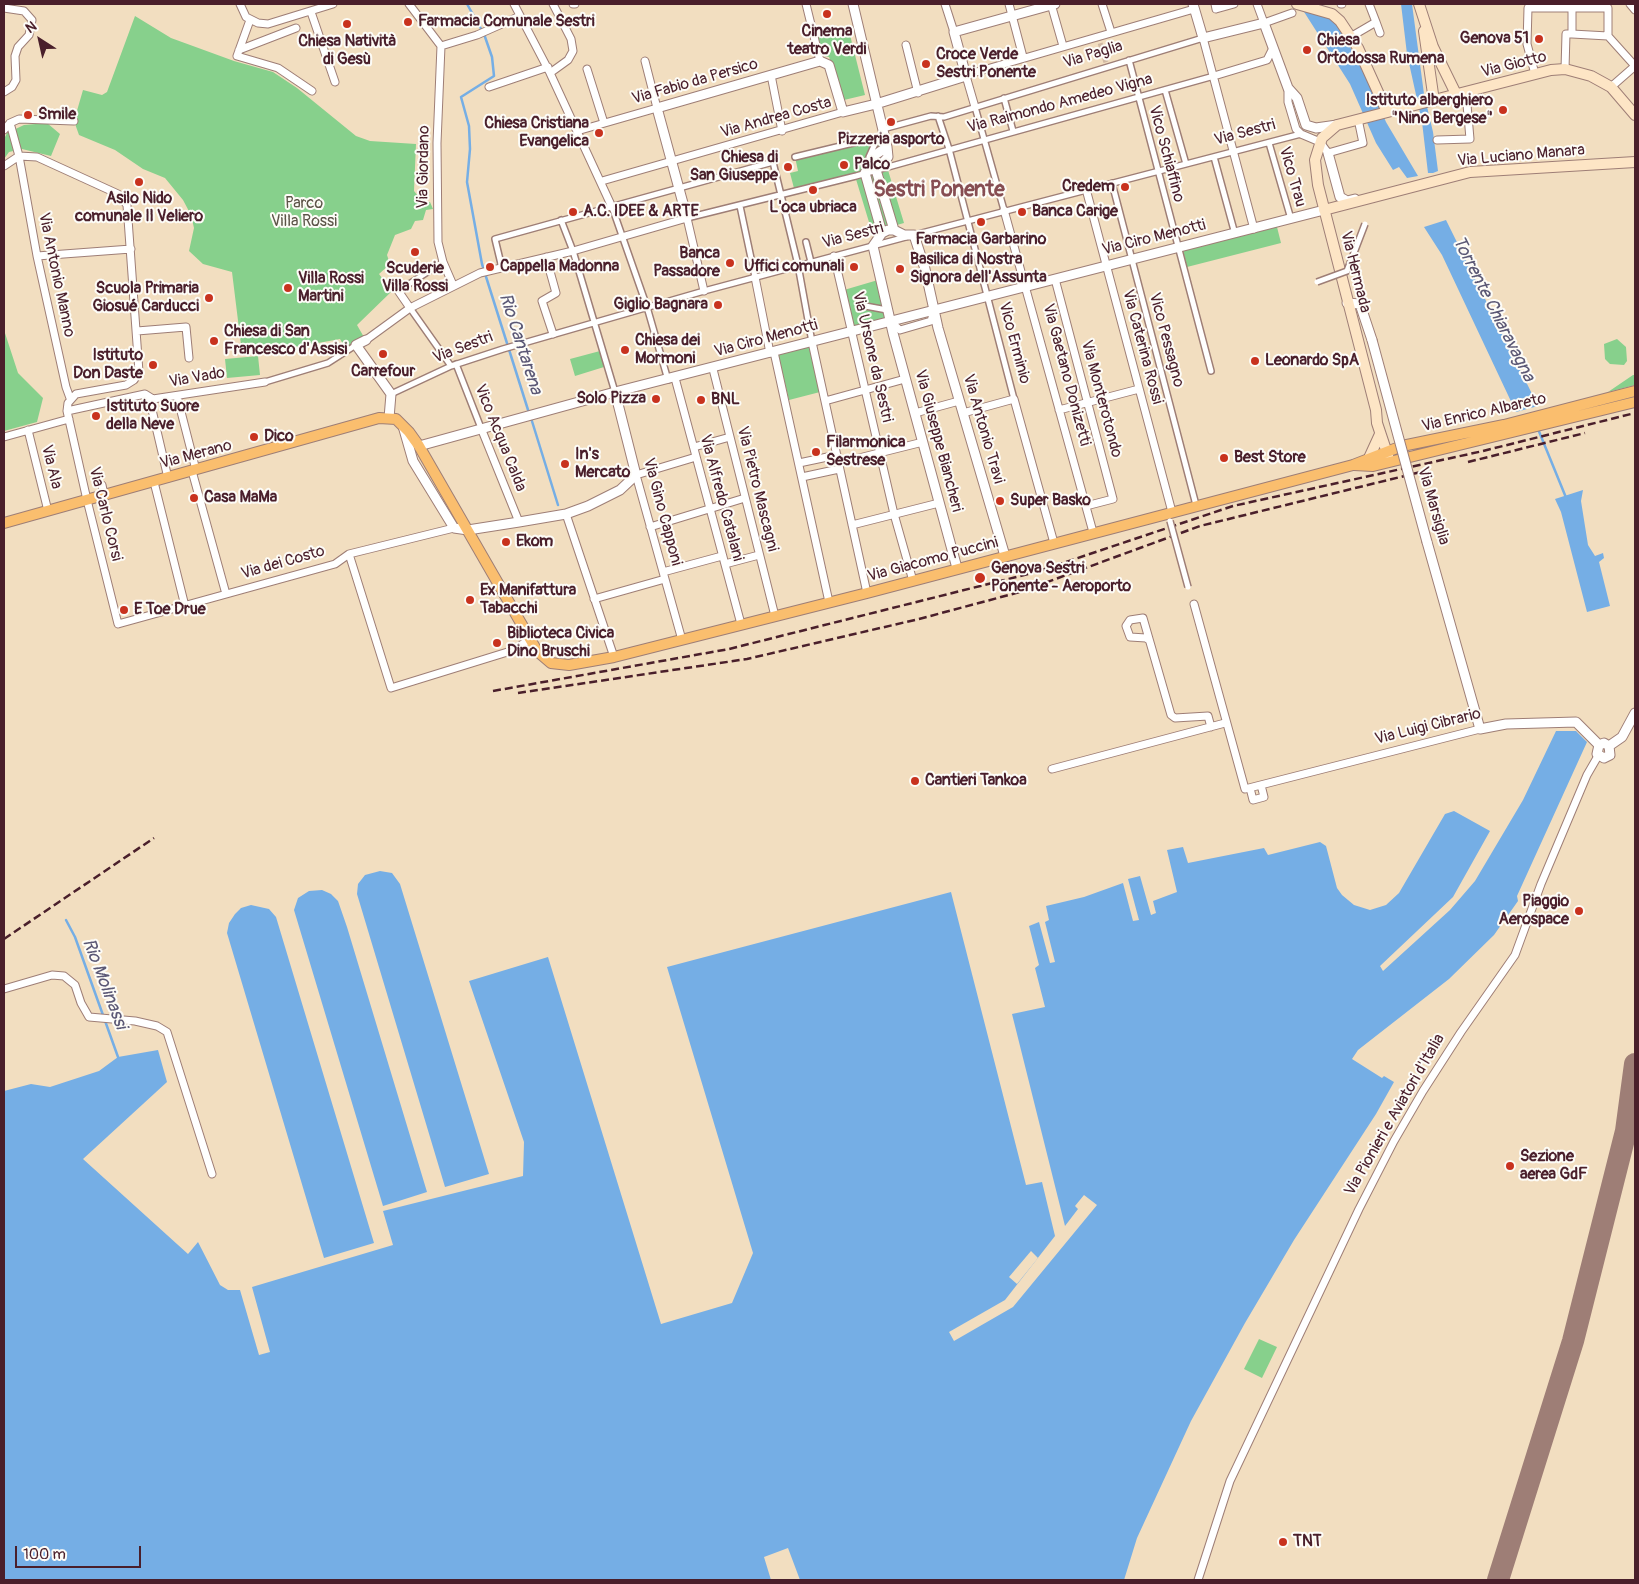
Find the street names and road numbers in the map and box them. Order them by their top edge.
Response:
street label: Via Paglia [1061,37,1125,73]
street label: Via Giotto [1479,48,1549,82]
street label: Via Fabio da Persico [630,55,760,109]
street label: Via Raimondo Amedeo Vigna [965,70,1155,138]
street label: Via Andrea Costa [718,93,834,143]
street label: Vico Schiaffino [1144,104,1188,204]
street label: Via Sestri [1212,116,1278,150]
street label: Via Giordano [414,125,434,209]
street label: Via Luciano Manara [1456,141,1586,171]
street label: Vico Trau [1274,145,1310,209]
street label: Via Antonio Manno [33,211,79,339]
street label: Via Ciro Menotti [1100,216,1208,260]
street label: Via Sestri [820,219,886,253]
street label: Via Hermada [1336,229,1374,315]
street label: Via Caterina Rossi [1117,288,1167,406]
street label: Via Ursone da Sestri [848,290,896,424]
street label: Vico Pessagno [1144,291,1188,389]
street label: Vico Erminio [994,300,1034,386]
street label: Via Gaetano Donizetti [1038,302,1094,448]
street label: Via Ciro Menotti [712,316,820,362]
street label: Via Sestri [430,328,496,368]
street label: Via Monterotondo [1076,338,1126,460]
street label: Via Vado [168,364,226,392]
street label: Via Giuseppe Biancheri [910,368,966,514]
street label: Via Antonio Travi [958,372,1008,486]
street label: Vico Acqua Calda [470,382,530,494]
street label: Via Enrico Albareto [1420,389,1548,437]
street label: Via Pietro Mascagni [732,424,782,554]
street label: Via Alfredo Catalani [695,433,747,563]
street label: Via Merano [158,436,234,474]
street label: Via Ala [36,443,66,491]
street label: Via Gino Capponi [638,456,686,568]
street label: Via Carlo Corsi [84,465,126,563]
street label: Via Marsiglia [1413,465,1453,547]
street label: Via Giacomo Puccini [866,533,1000,587]
street label: Via dei Costo [239,542,327,584]
street label: Via Luigi Cibrario [1373,705,1483,749]
street label: Via Pionieri e Aviatori d'Italia [1341,1031,1449,1199]

